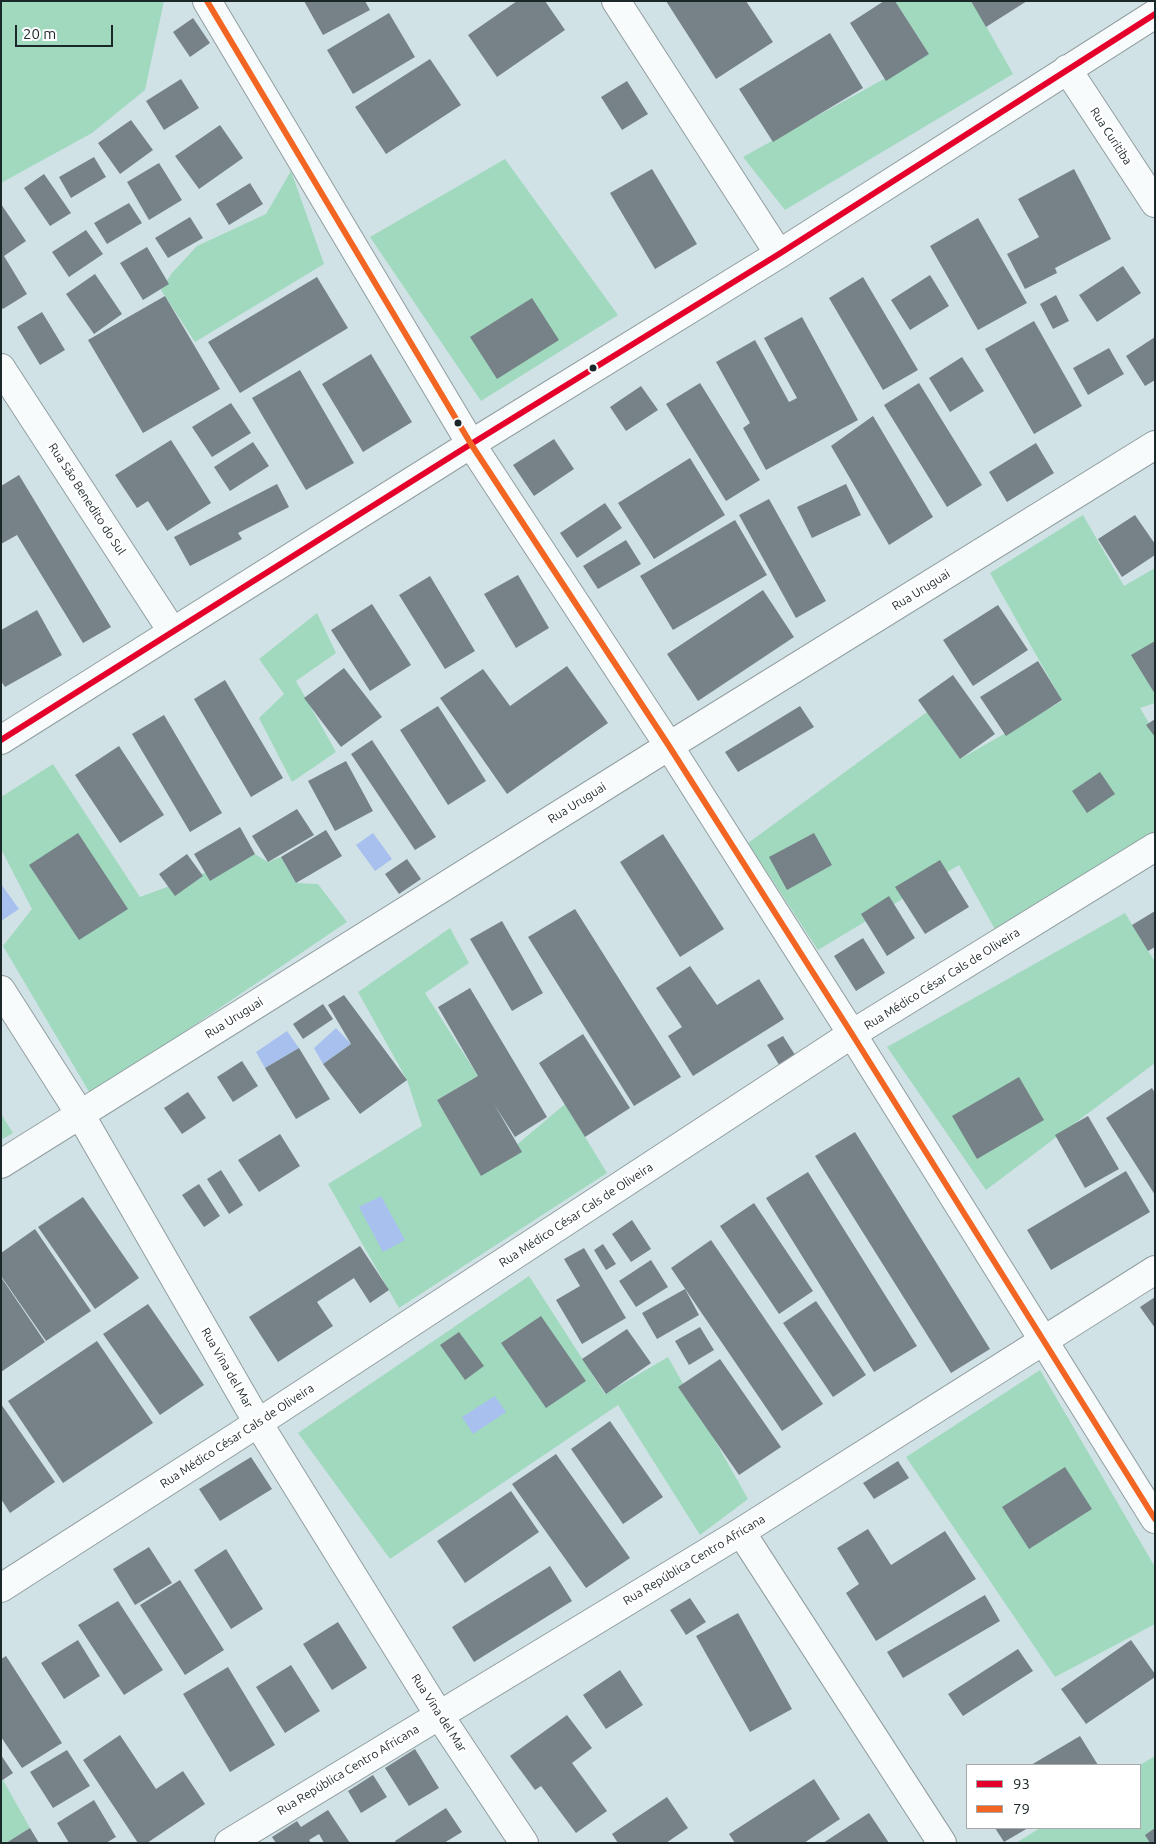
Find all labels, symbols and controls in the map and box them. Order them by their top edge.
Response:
scale bar [18,15,115,47]
text: 20 m [23,25,56,42]
street label: Rua Curitiba [1087,105,1135,167]
unlabelled marker [588,363,598,373]
unlabelled marker [453,418,463,428]
street label: Rua São Benedito do Sul [45,440,129,558]
street label: Rua Uruguai [889,566,953,614]
street label: Rua Uruguai [545,779,609,827]
street label: Rua Médico César Cals de Oliveira [862,925,1022,1033]
street label: Rua Uruguai [202,994,266,1042]
street label: Rua Médico César Cals de Oliveira [496,1160,656,1270]
street label: Rua Vina del Mar [198,1325,256,1411]
street label: Rua Médico César Cals de Oliveira [157,1381,317,1491]
street label: Rua República Centro Africana [620,1512,768,1608]
street label: Rua Vina del Mar [408,1671,470,1755]
street label: Rua República Centro Africana [274,1722,422,1818]
legend [966,1764,1141,1829]
text: 93 [1013,1775,1030,1792]
text: 79 [1013,1800,1030,1817]

